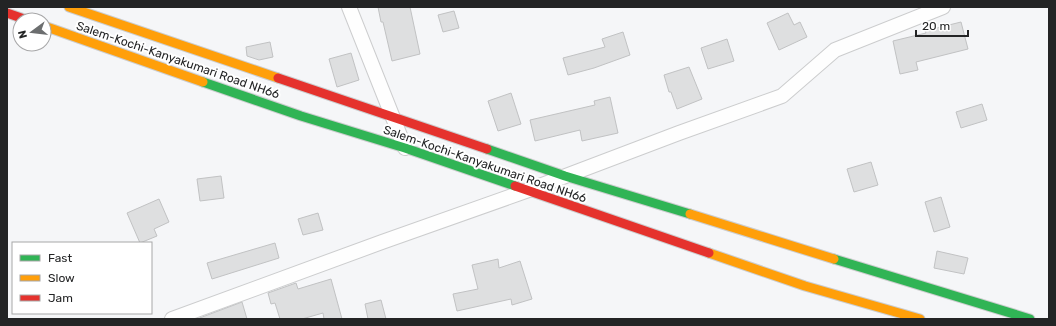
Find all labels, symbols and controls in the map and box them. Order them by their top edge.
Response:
north arrow [12,12,52,52]
scale bar [916,12,968,38]
street label: Salem-Kochi-Kanyakumari Road NH66 [74,19,282,101]
text: 20 m [922,19,950,33]
text: N [15,29,30,40]
street label: Salem-Kochi-Kanyakumari Road NH66 [381,123,589,205]
legend [12,242,152,314]
text: Fast [48,251,72,265]
text: Slow [48,271,75,285]
text: Jam [48,291,73,305]

